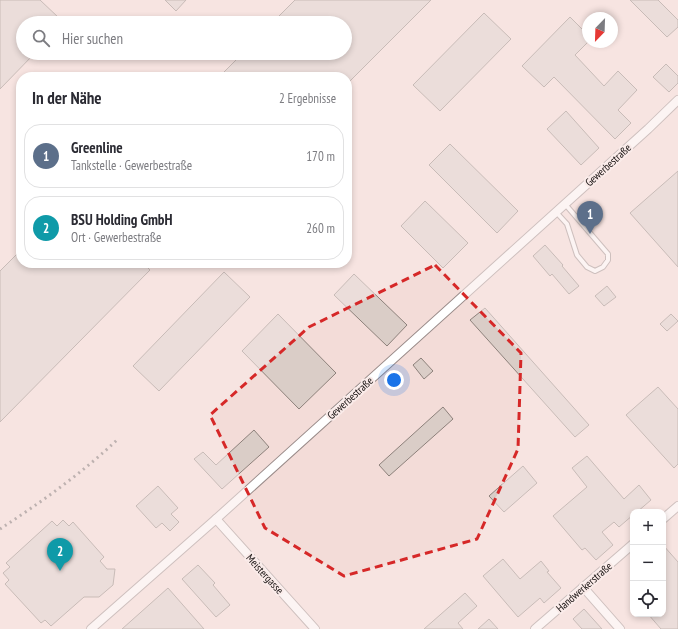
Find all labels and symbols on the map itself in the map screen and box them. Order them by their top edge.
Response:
north arrow [582,12,618,48]
street label: Gewerbestraße [582,140,634,189]
pin: 1 [577,201,603,234]
your location [384,370,404,390]
street label: Gewerbestraße [324,373,376,422]
pin: 2 [47,538,73,571]
street label: Meistergasse [243,551,287,597]
street label: Handwerkerstraße [553,559,615,615]

